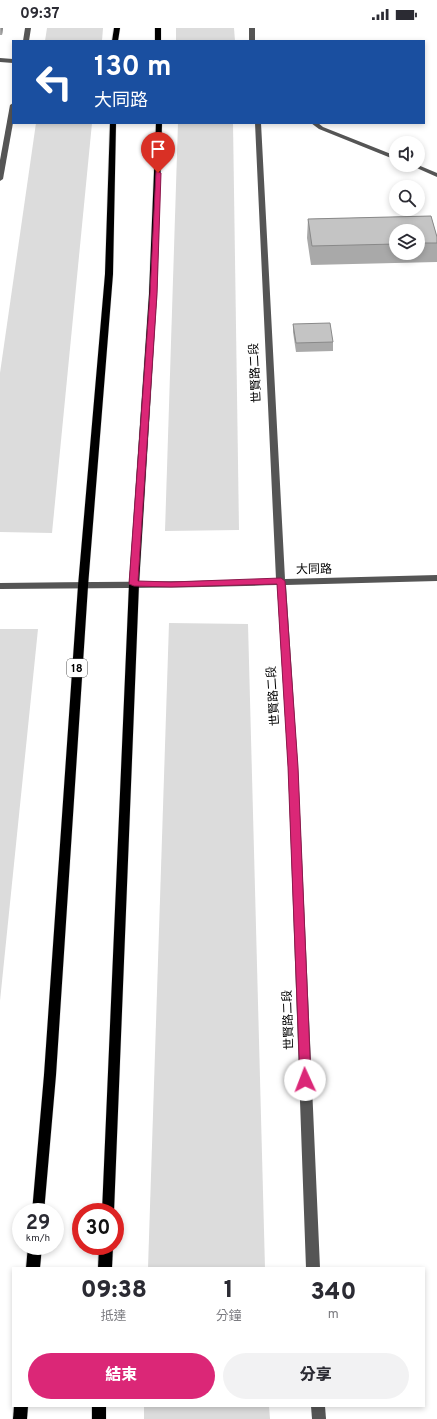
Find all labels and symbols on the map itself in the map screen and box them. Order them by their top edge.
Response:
pin [141,132,175,173]
street label: 世賢路二段 [246,343,266,403]
street label: 大同路 [296,562,332,578]
road number: 18 [67,659,87,677]
street label: 世賢路二段 [264,665,284,726]
street label: 世賢路二段 [280,990,298,1050]
position arrow [284,1059,326,1101]
speed limit sign: 30 [72,1203,124,1255]

